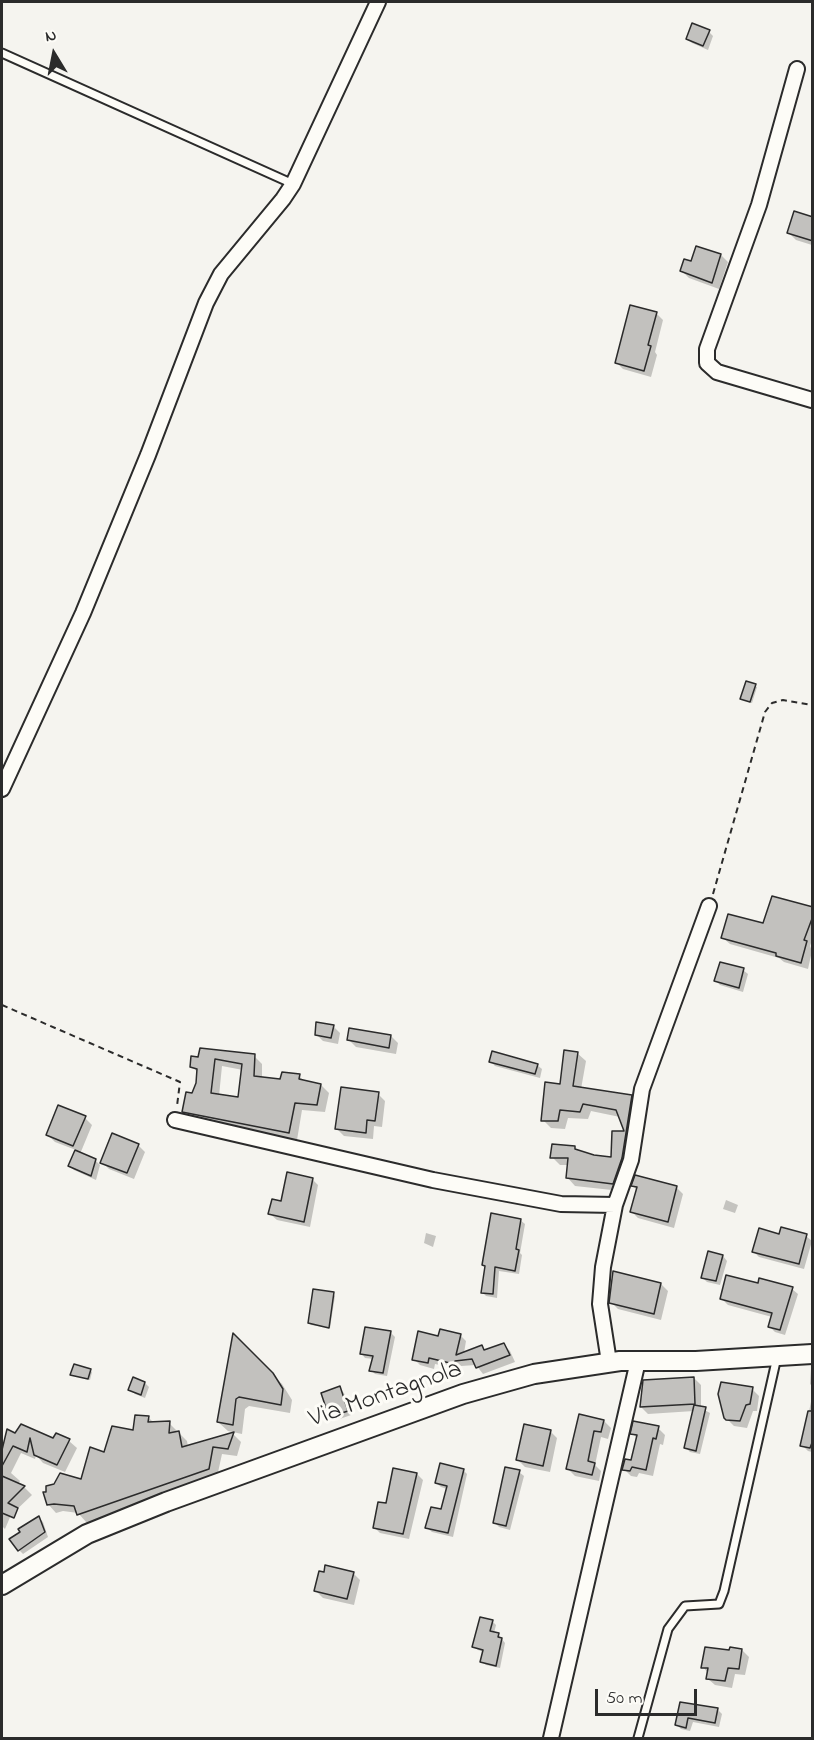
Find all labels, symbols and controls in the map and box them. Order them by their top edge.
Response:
north arrow [24,24,84,84]
text: N [43,24,58,49]
street label: Via Montagnola [306,1355,466,1437]
scale bar [598,1677,700,1715]
text: 50 m [606,1686,643,1712]

